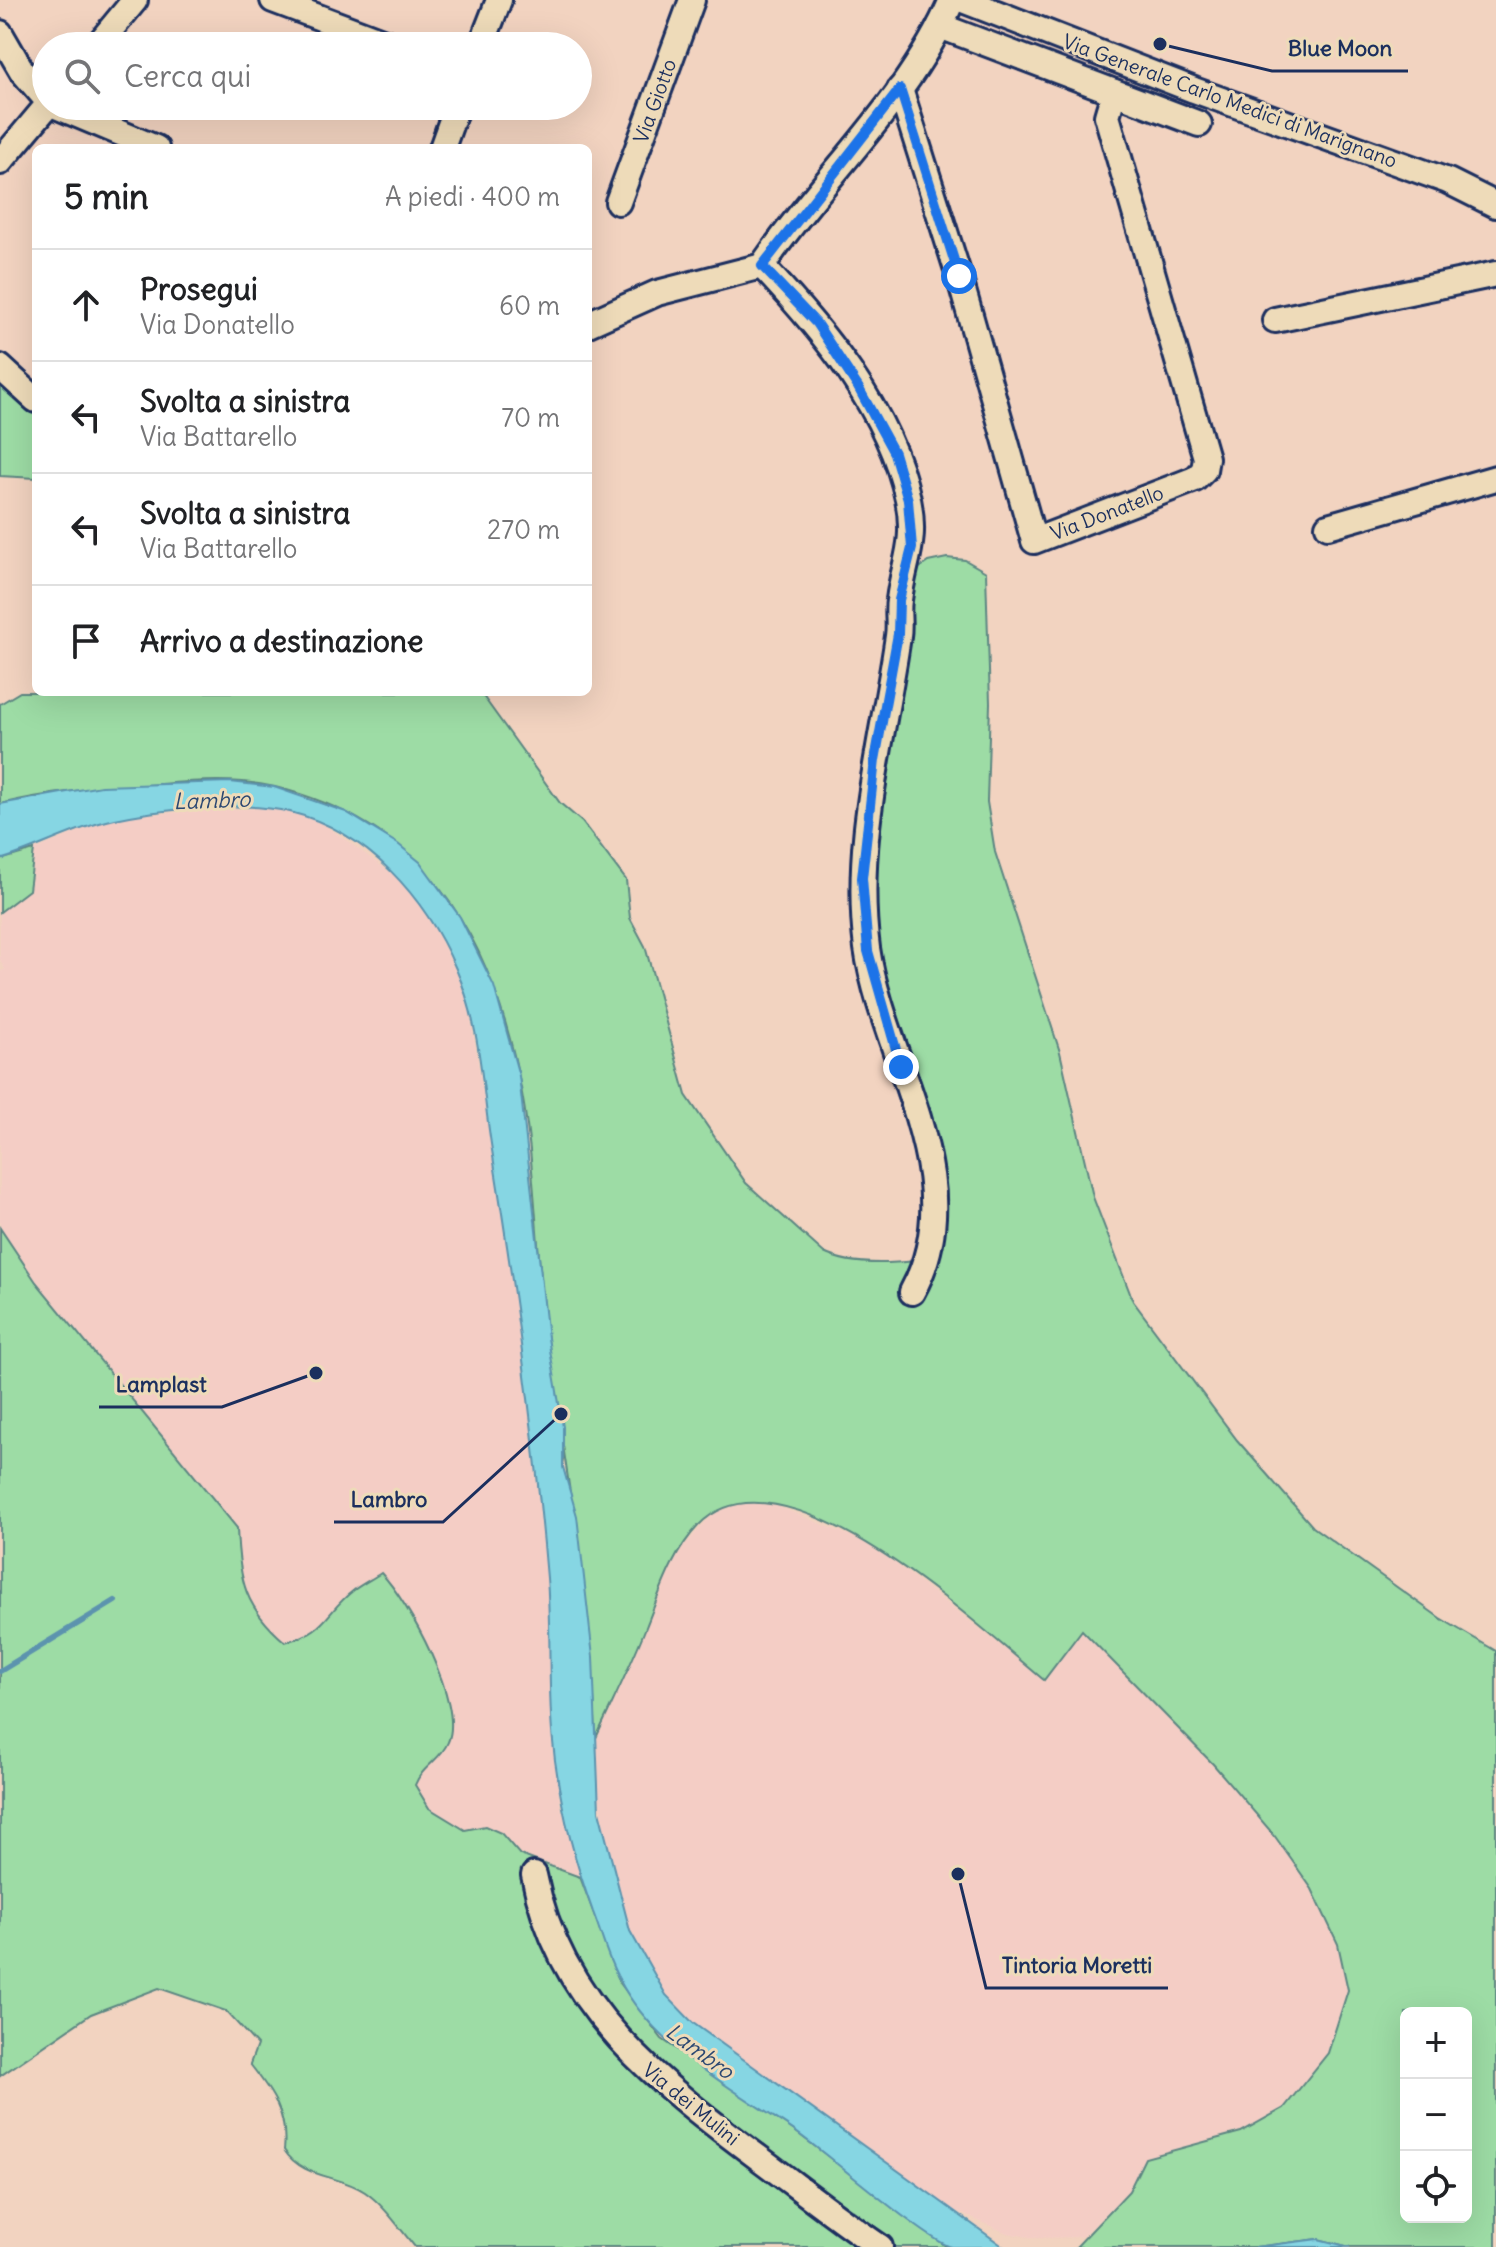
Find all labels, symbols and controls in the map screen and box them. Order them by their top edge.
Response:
callout: Blue Moon [1272,25,1408,71]
street label: Via Generale Carlo Medici di Marignano [1060,28,1401,173]
search box [32,32,592,120]
text: Blue Moon [1288,34,1392,62]
icon: search [60,54,104,98]
street label: Via Giotto [628,55,681,146]
text: Cerca qui [124,57,251,95]
text: 5 min [64,175,149,218]
text: A piedi · 400 m [385,180,560,213]
route start [941,258,977,294]
text: Prosegui [140,270,258,308]
icon: ahead [64,283,108,327]
text: 60 m [499,289,560,322]
text: Via Donatello [140,308,295,341]
text: Svolta a sinistra [140,382,350,420]
icon: left [64,395,108,439]
text: 70 m [501,401,560,434]
text: Via Battarello [140,420,297,453]
street label: Via Donatello [1047,480,1167,546]
text: Svolta a sinistra [140,494,350,532]
icon: left [64,507,108,551]
text: 270 m [487,513,560,546]
text: Via Battarello [140,532,297,565]
icon: arrive [64,619,108,663]
text: Arrivo a destinazione [140,622,423,660]
water label: Lambro [173,785,253,815]
route end [883,1049,919,1085]
callout: Lamplast [99,1361,222,1407]
text: Lamplast [115,1370,207,1398]
callout: Lambro [334,1476,443,1522]
text: Lambro [351,1485,427,1513]
callout: Tintoria Moretti [986,1942,1168,1988]
text: Tintoria Moretti [1002,1951,1152,1979]
map controls [1400,2007,1472,2223]
button: + [1400,2007,1472,2079]
water label: Lambro [661,2017,741,2086]
street label: Via dei Mulini [638,2057,745,2150]
button: − [1400,2079,1472,2151]
button: locate [1400,2151,1472,2223]

